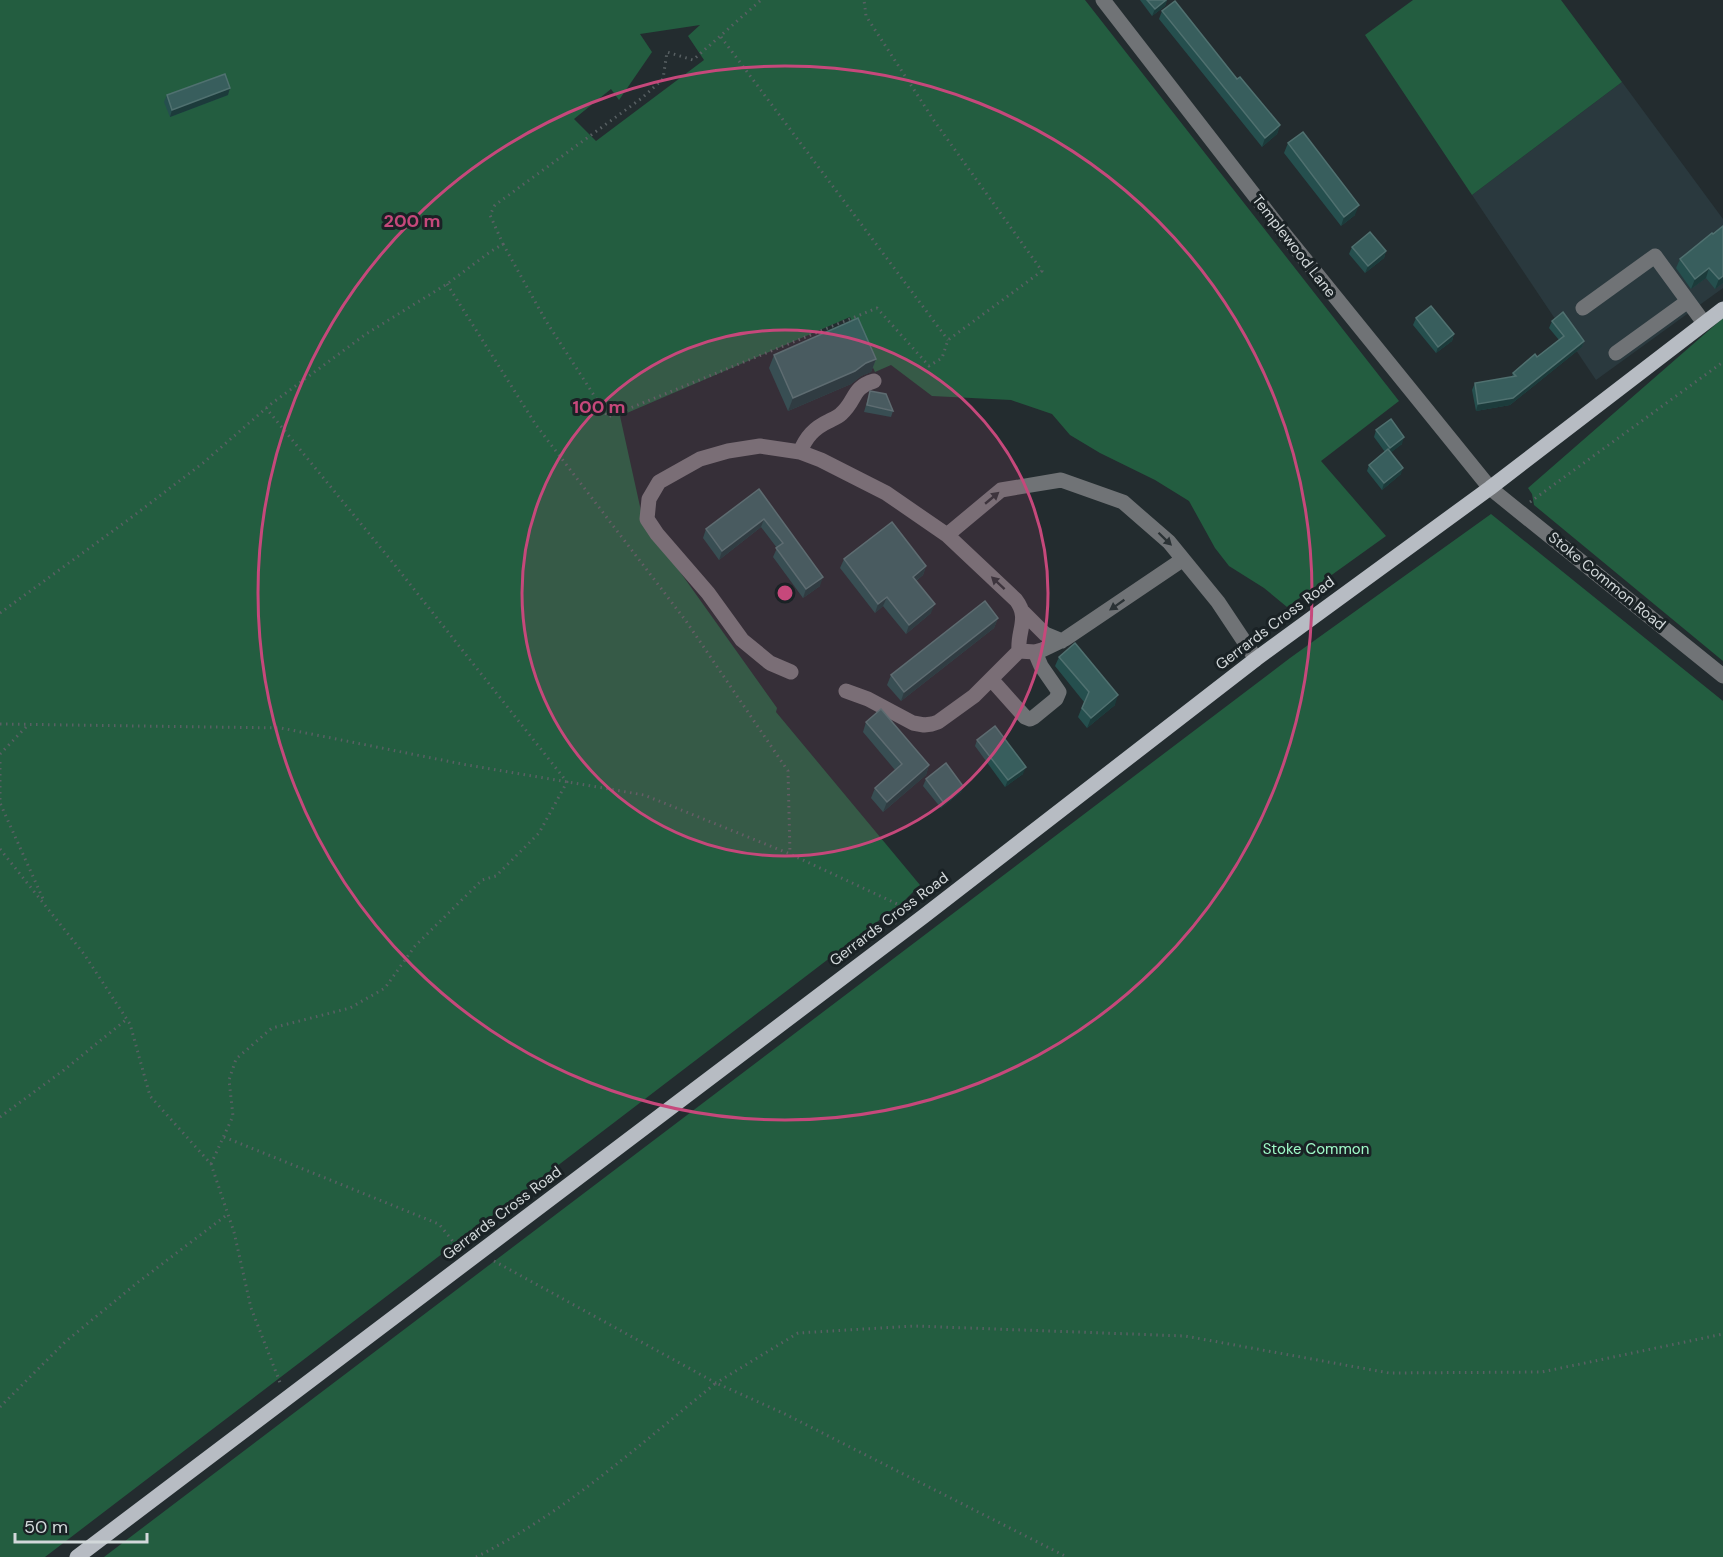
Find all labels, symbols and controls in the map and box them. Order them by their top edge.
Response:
street label: Templewood Lane [1248,190,1340,302]
text: 200 m [384,209,440,233]
text: 100 m [572,395,626,419]
one-way arrow [984,492,999,505]
street label: Stoke Common Road [1544,527,1670,635]
one-way arrow [1157,532,1172,546]
street label: Gerrards Cross Road [1211,572,1339,674]
one-way arrow [991,576,1005,590]
centre of rings [775,583,795,603]
one-way arrow [1110,599,1126,611]
street label: Gerrards Cross Road [825,868,953,970]
park label: Stoke Common [1263,1139,1369,1159]
street label: Gerrards Cross Road [438,1162,566,1264]
scale bar [15,1506,147,1544]
text: 50 m [24,1515,68,1539]

